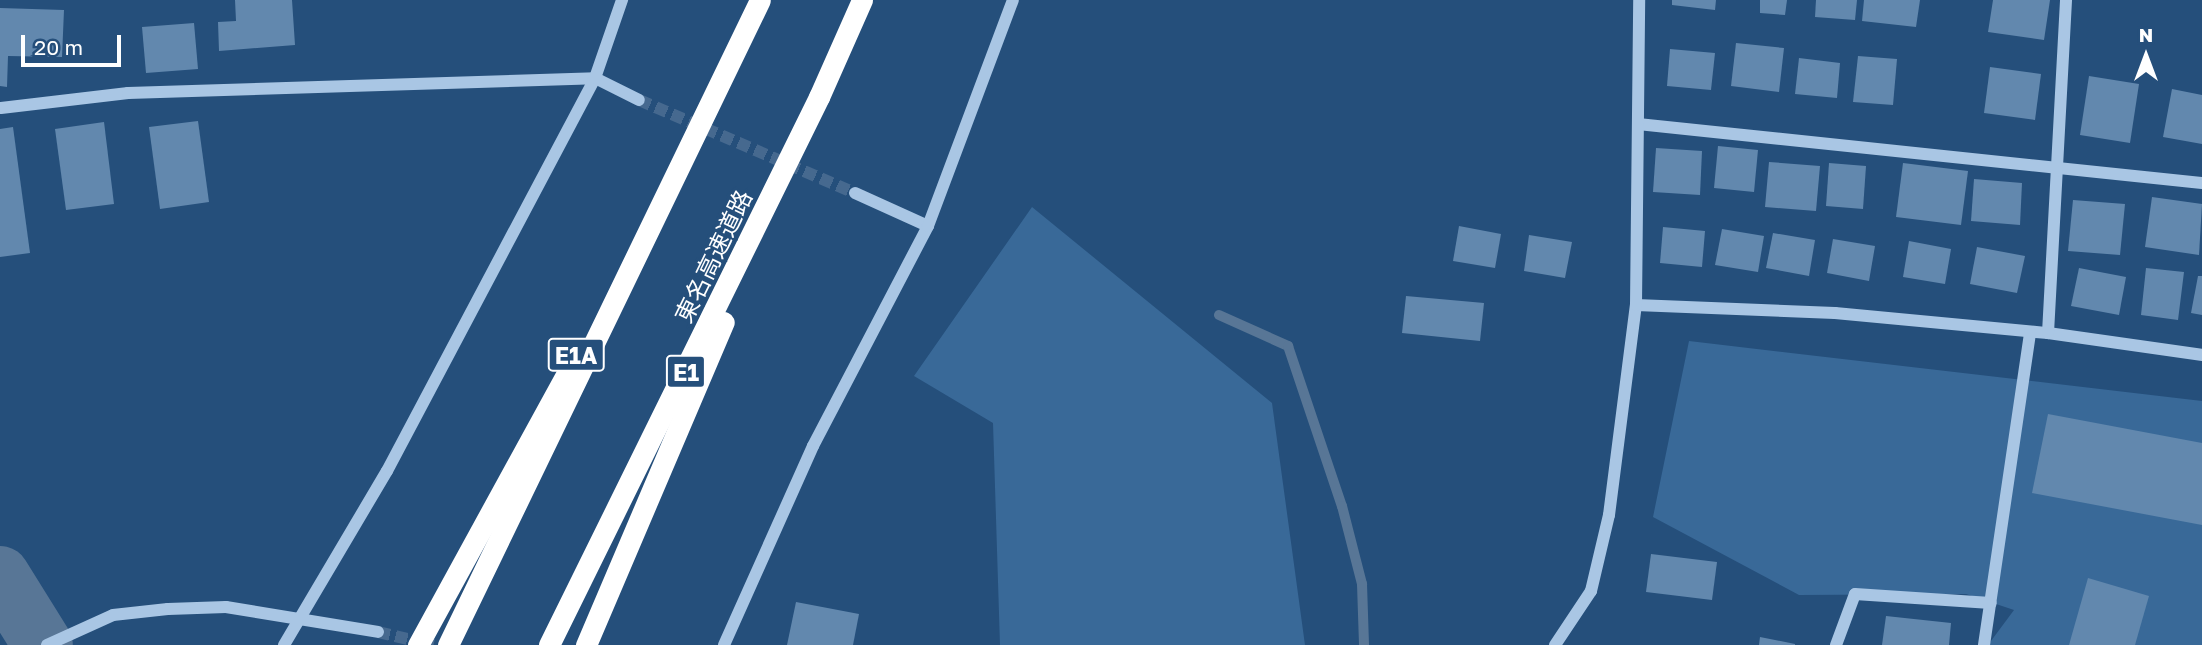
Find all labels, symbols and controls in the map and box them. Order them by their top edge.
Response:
scale bar [24,21,124,65]
north arrow [2111,21,2181,91]
text: N [2139,23,2153,46]
text: 20 m [34,34,83,60]
street label: 東名高速道路 [668,185,758,327]
road number: E1A [546,336,606,374]
road number: E1 [665,352,707,392]

